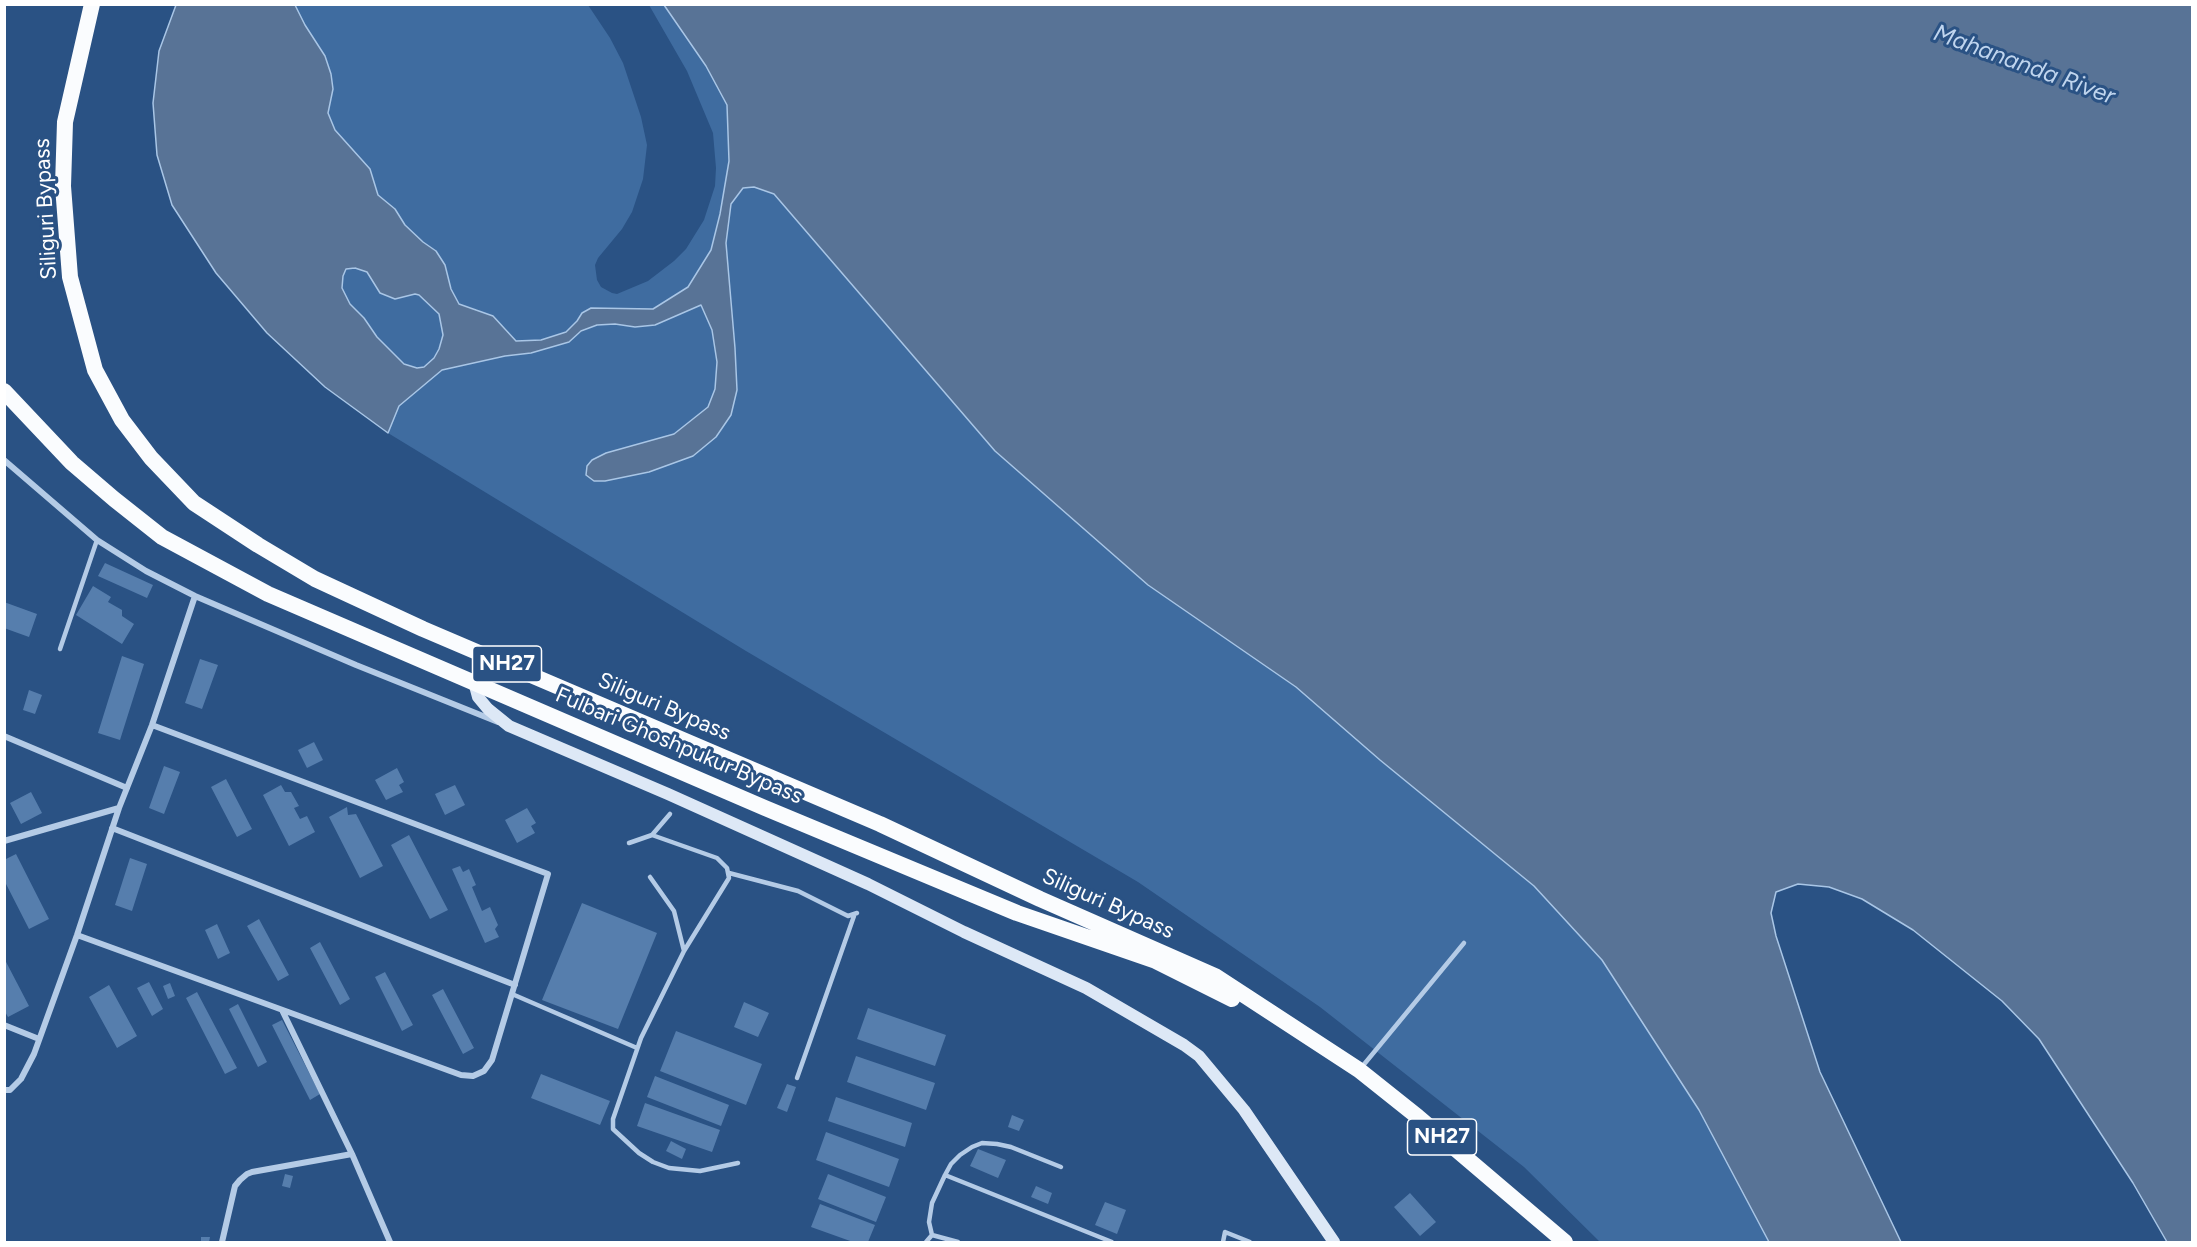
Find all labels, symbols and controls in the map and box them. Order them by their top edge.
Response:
water label: Mahananda River [1929,19,2119,111]
street label: Siliguri Bypass [29,138,63,280]
road number: NH27 [472,646,542,682]
street label: Siliguri Bypass [594,667,734,747]
street label: Fulbari Ghoshpukur Bypass [551,682,807,810]
street label: Siliguri Bypass [1038,863,1178,945]
road number: NH27 [1408,1119,1476,1155]

